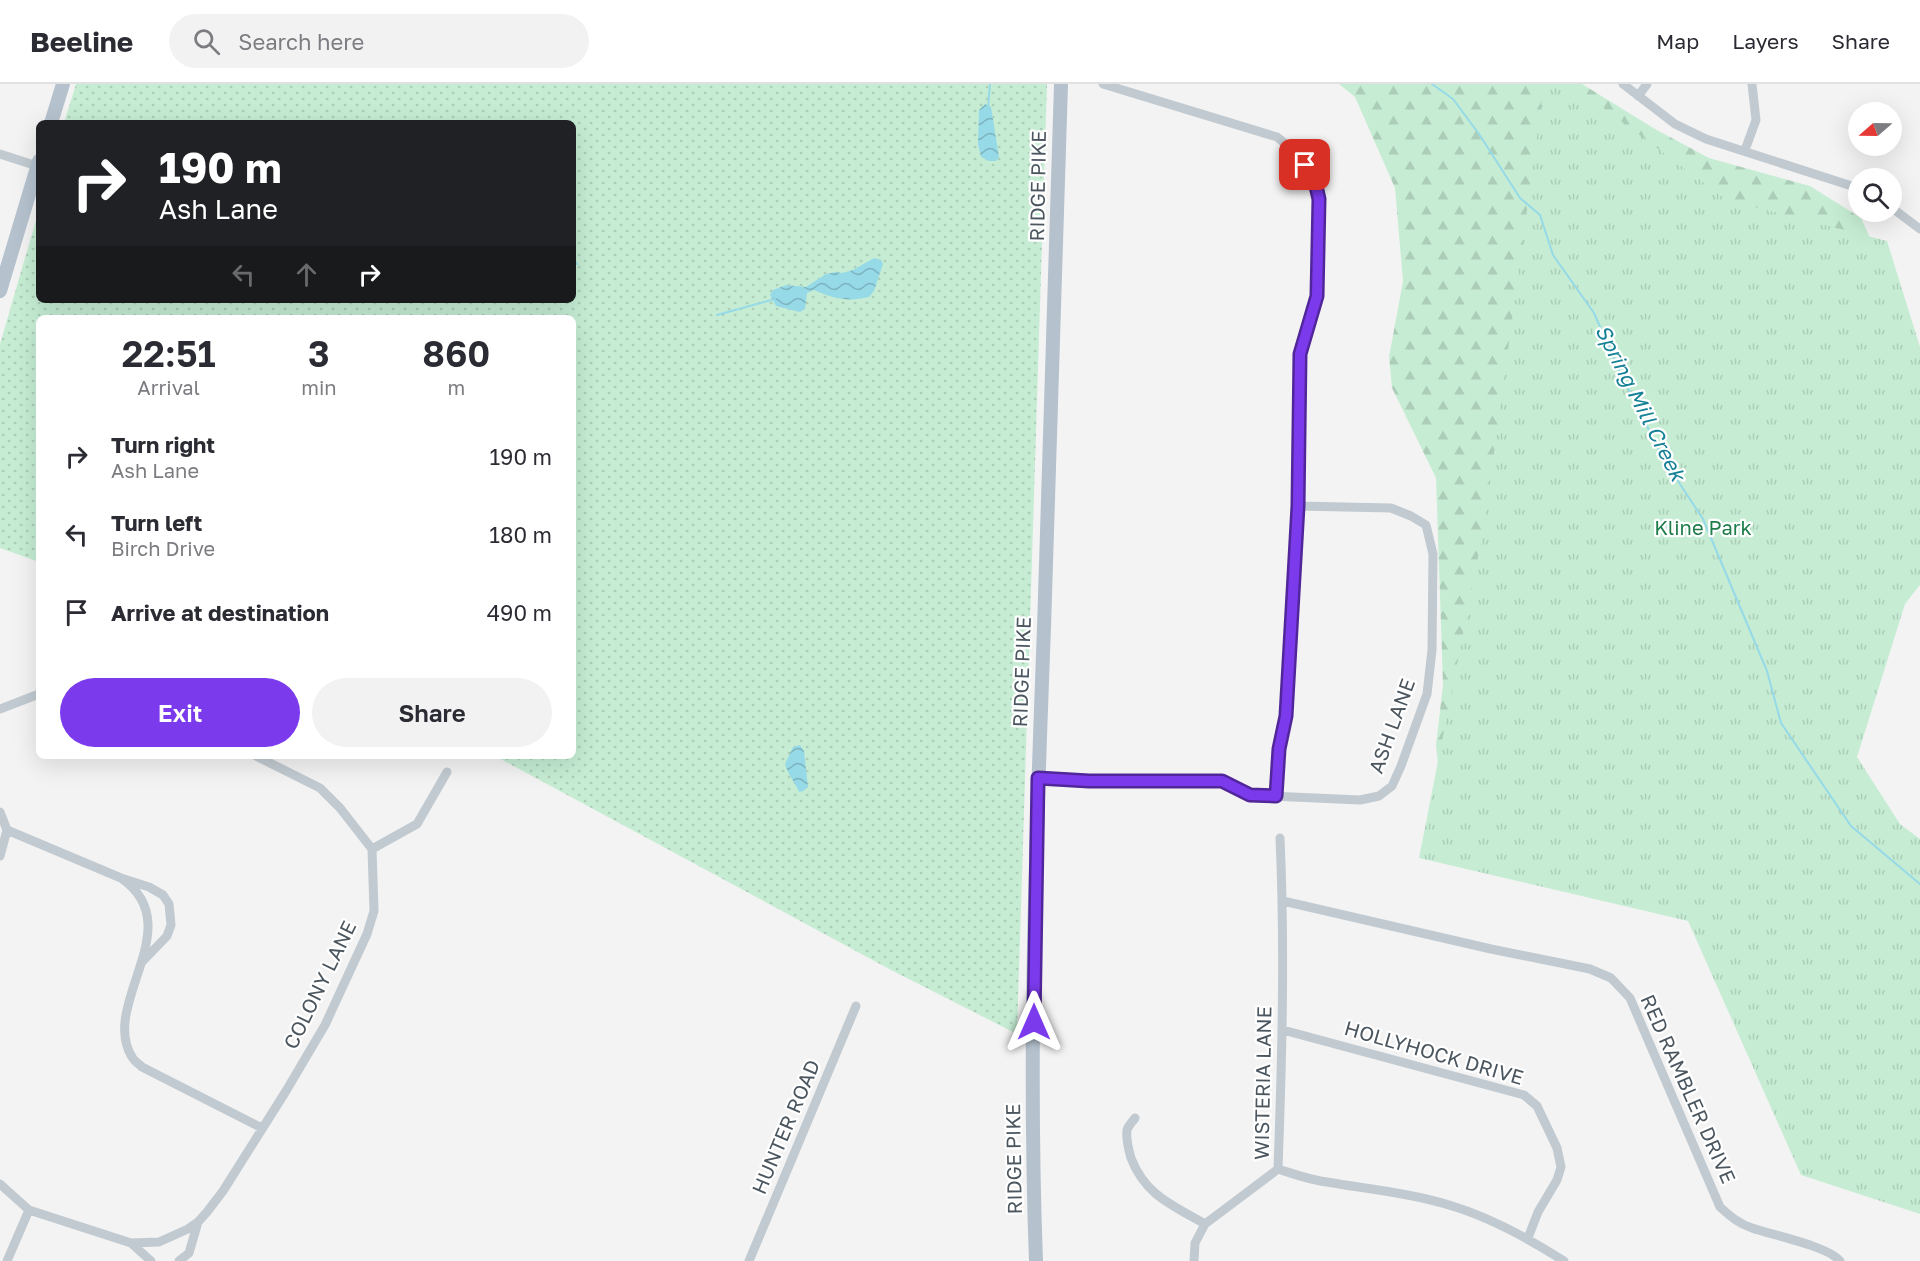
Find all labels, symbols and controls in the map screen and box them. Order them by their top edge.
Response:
search box [169,14,589,68]
text: Beeline [30,25,133,58]
icon: search [190,25,223,58]
text: Search here [238,28,364,55]
text: Map [1656,28,1699,54]
text: Layers [1732,28,1799,54]
text: Share [1832,28,1890,54]
north arrow [1848,102,1902,156]
map controls [1848,102,1902,222]
street label: RIDGE PIKE [1024,131,1050,241]
pin [1279,139,1330,190]
text: 190 m [159,142,282,192]
icon: right [60,144,138,222]
icon: arrive [1288,148,1321,181]
button: search [1848,168,1902,222]
text: Ash Lane [159,193,278,225]
icon: left [227,258,260,291]
icon: ahead [290,258,323,291]
icon: right [353,258,386,291]
water label: Spring Mill Creek [1590,320,1693,487]
text: 22:51 [122,332,216,375]
text: 3 [308,332,330,375]
text: 860 [422,332,490,375]
text: Arrival [137,375,200,399]
text: min [301,375,337,399]
text: m [447,375,465,399]
text: Turn right [111,431,215,458]
icon: right [60,440,93,473]
text: 190 m [489,443,552,470]
text: Ash Lane [111,458,199,482]
text: Turn left [111,509,202,536]
park label: Kline Park [1654,515,1752,539]
icon: left [60,518,93,551]
text: 180 m [489,521,552,548]
text: Birch Drive [111,536,215,560]
icon: arrive [60,596,93,629]
text: Arrive at destination [111,599,329,626]
text: 490 m [487,599,552,626]
street label: RIDGE PIKE [1007,616,1035,728]
street label: ASH LANE [1363,675,1419,776]
button: Exit [60,678,300,747]
button: Share [312,678,552,747]
street label: COLONY LANE [278,917,360,1053]
position arrow [1002,990,1066,1054]
street label: RED RAMBLER DRIVE [1636,990,1741,1187]
street label: WISTERIA LANE [1249,1006,1275,1160]
street label: HOLLYHOCK DRIVE [1342,1015,1527,1089]
street label: HUNTER ROAD [746,1056,824,1197]
street label: RIDGE PIKE [1000,1104,1026,1214]

